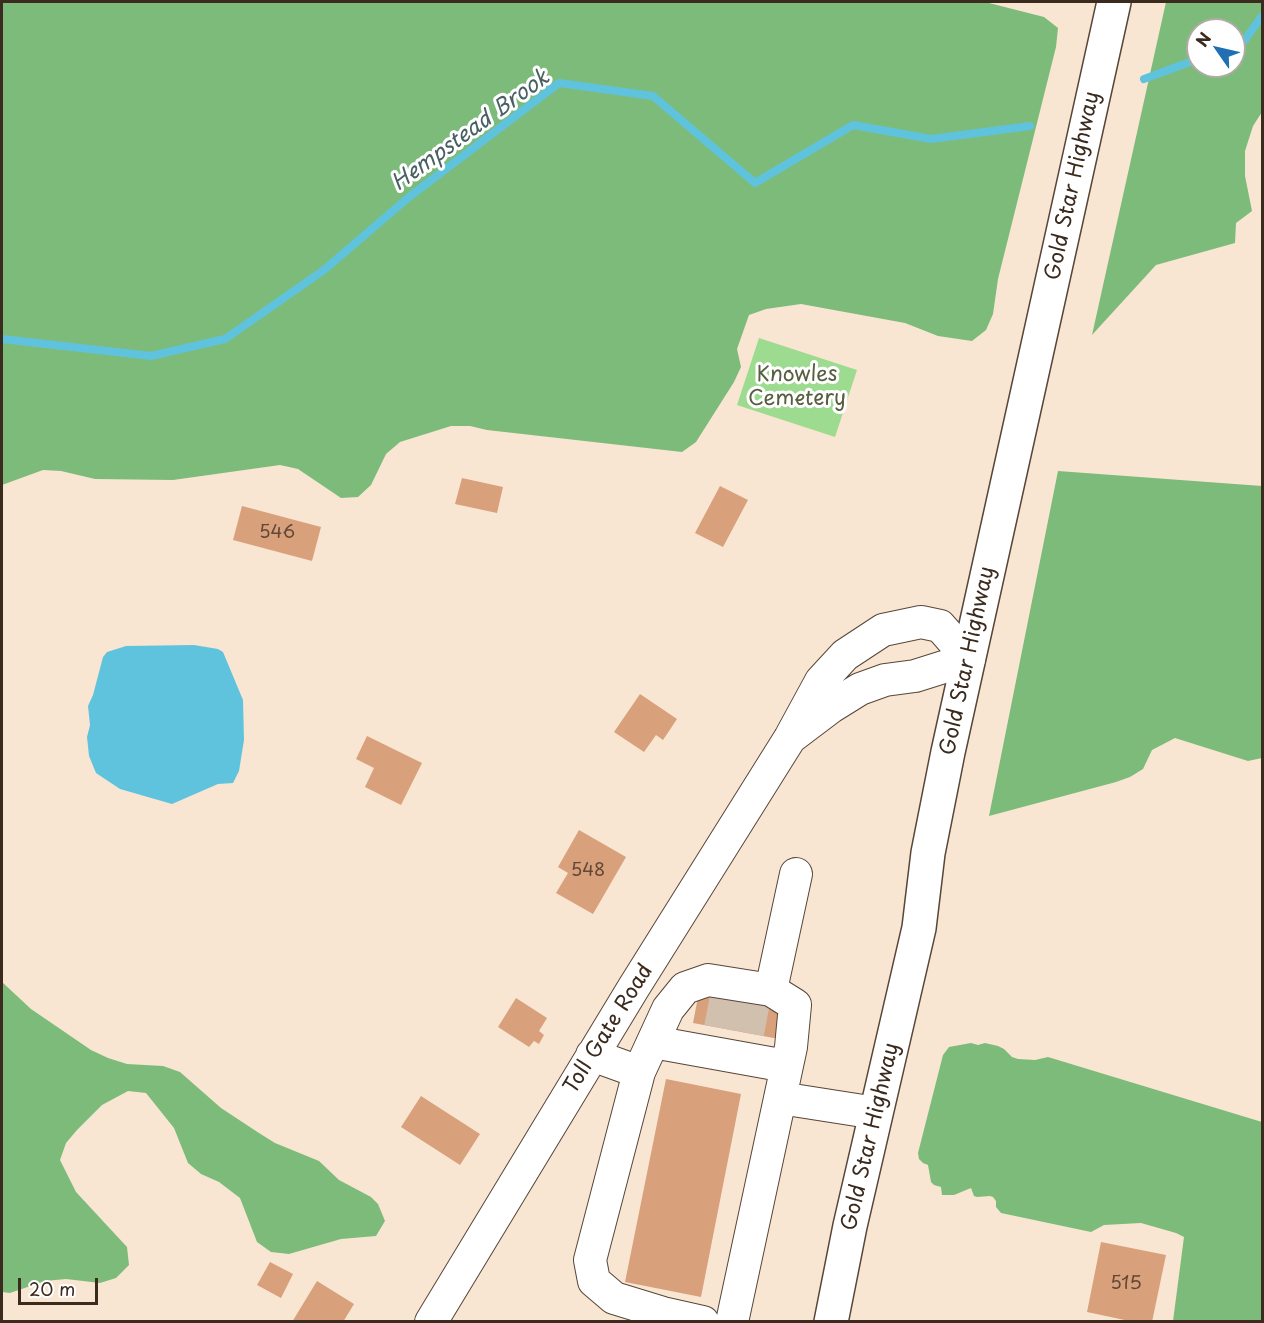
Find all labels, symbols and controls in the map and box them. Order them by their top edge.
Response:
north arrow [1186,18,1246,78]
text: N [1189,27,1216,51]
water label: Hempstead Brook [387,65,555,197]
street label: Gold Star Highway [1041,89,1105,283]
park label: Knowles Cemetery [748,362,846,412]
house number: 546 [259,522,295,544]
street label: Gold Star Highway [936,564,1000,758]
house number: 548 [571,860,605,882]
street label: Toll Gate Road [559,960,659,1098]
street label: Gold Star Highway [837,1041,905,1233]
scale bar [21,1266,100,1304]
house number: 515 [1110,1273,1142,1295]
text: 20 m [29,1275,75,1302]

